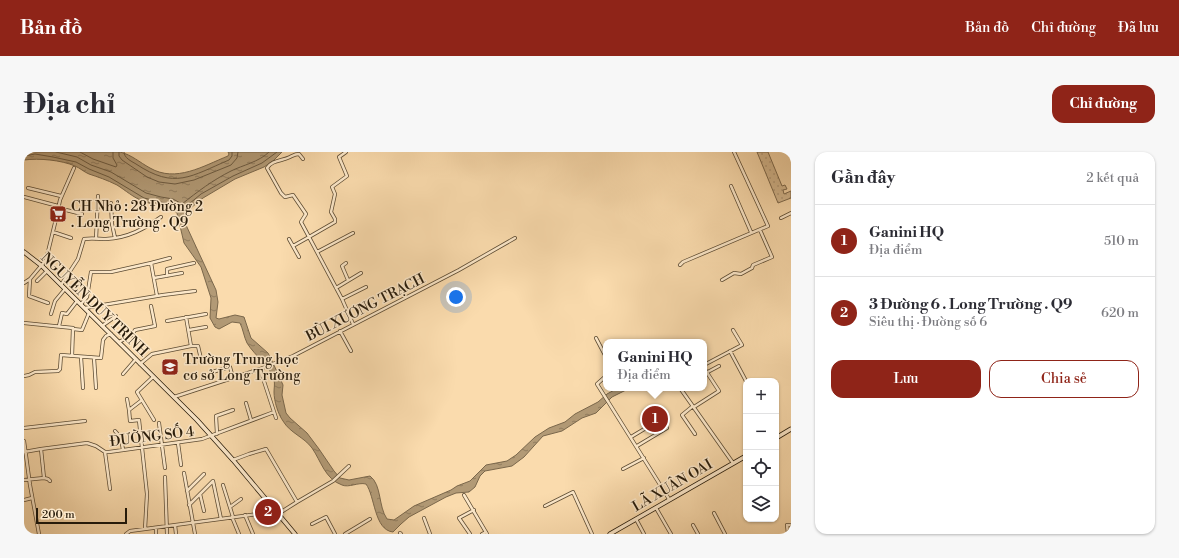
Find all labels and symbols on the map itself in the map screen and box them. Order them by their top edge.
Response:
place label: CH Nhỏ : 28 Đường 2 . Long Trường . Q9 [71,198,203,232]
supermarket icon: CH Nhỏ : 28 Đường 2 . Long Trường . Q9 [48,204,68,224]
street label: NGUYỄN DUY TRINH [37,246,155,361]
street label: BÙI XƯƠNG TRẠCH [301,268,429,346]
your location [446,287,466,307]
place label: Trường Trung học cơ sở Long Trường [183,351,301,385]
school or university icon: Trường Trung học cơ sở Long Trường [160,357,180,377]
pin: 1 [642,404,668,434]
street label: ĐƯỜNG SỐ 4 [108,419,195,451]
street label: LÃ XUÂN OAI [628,454,716,516]
pin: 2 [255,497,281,527]
scale bar [36,506,127,525]

